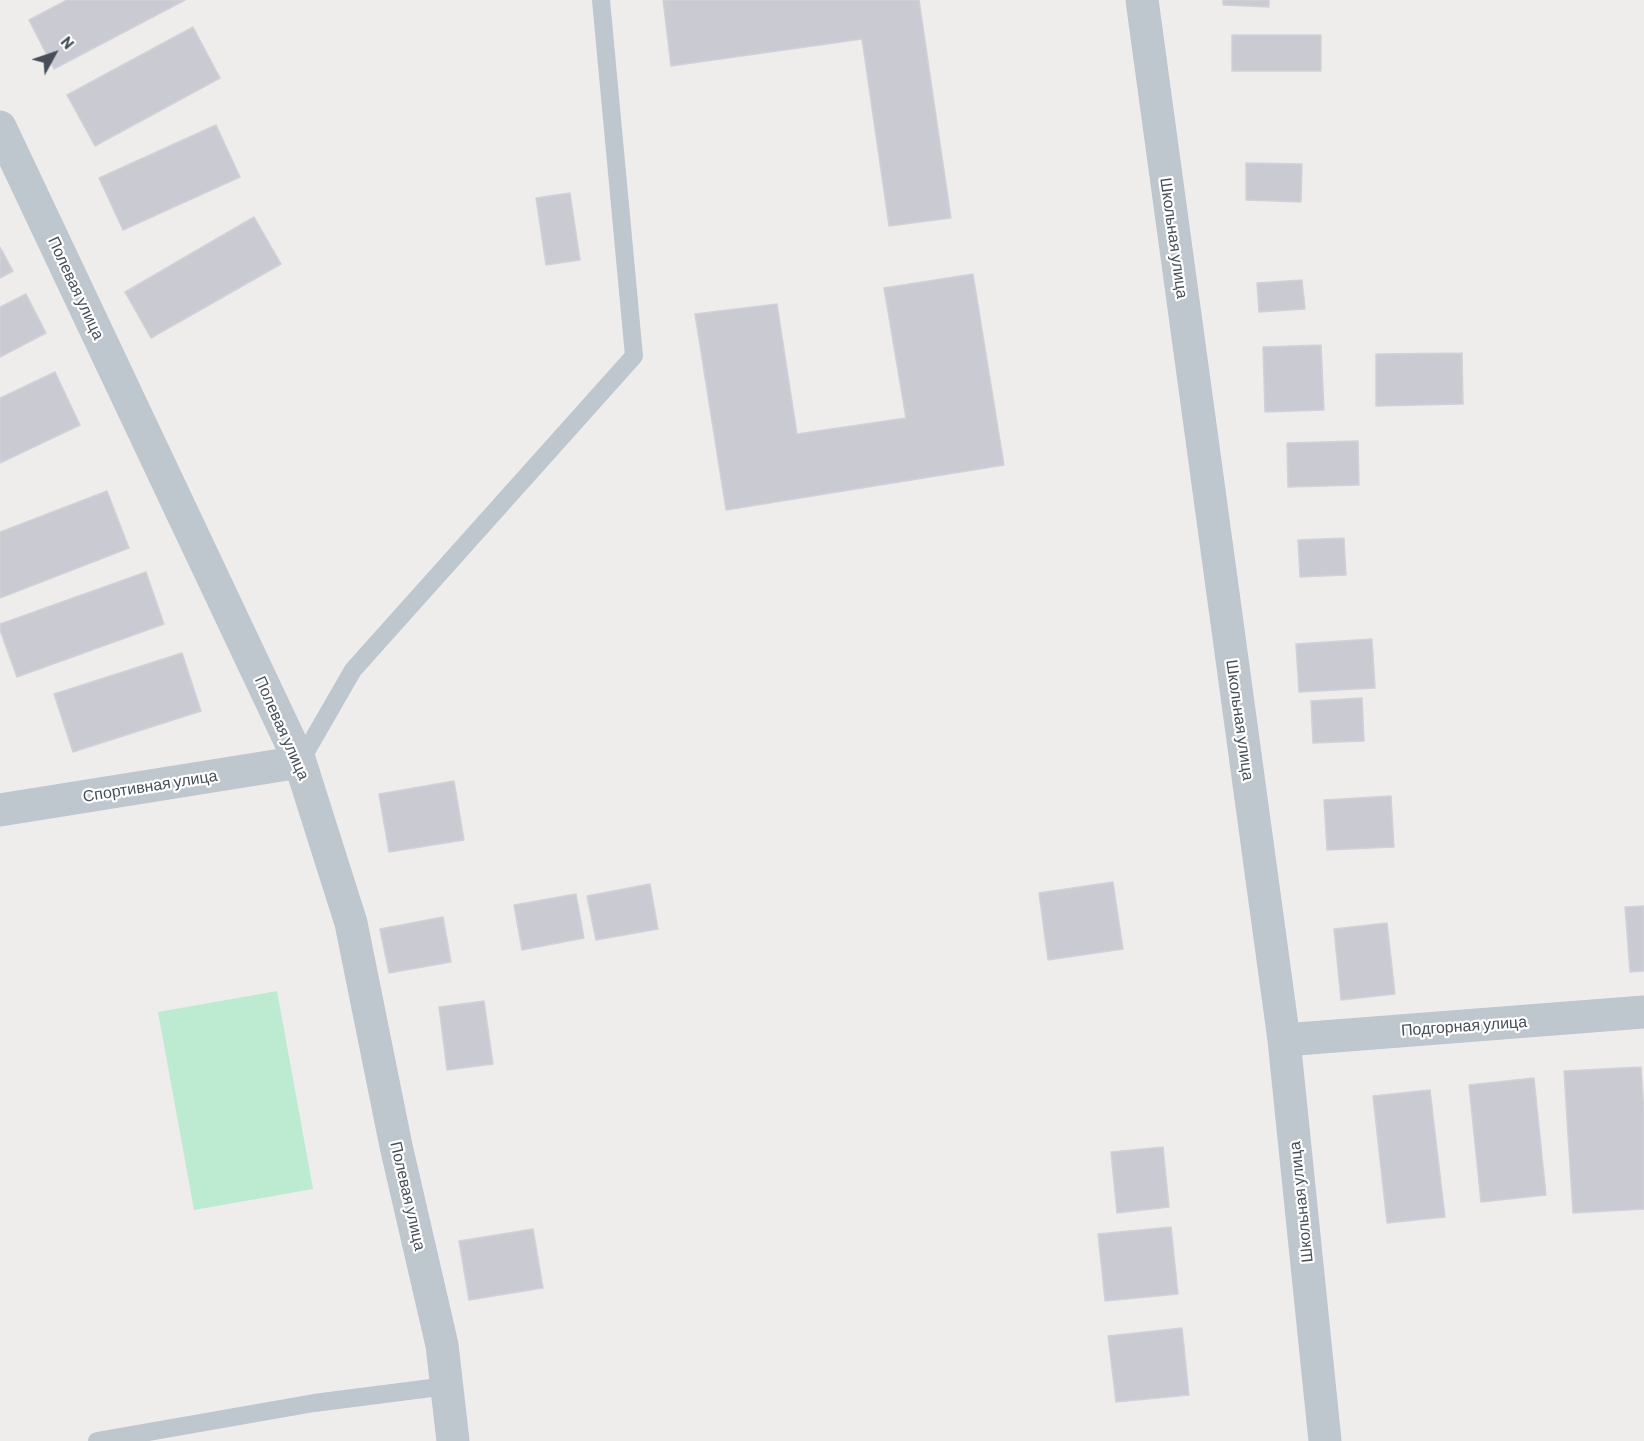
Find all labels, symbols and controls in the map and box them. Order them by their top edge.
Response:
north arrow [24,24,84,84]
text: N [57,32,79,52]
street label: Школьная улица [1156,176,1192,300]
street label: Полевая улица [44,233,108,343]
street label: Школьная улица [1222,658,1258,782]
street label: Полевая улица [251,673,313,783]
street label: Спортивная улица [81,766,219,806]
street label: Подгорная улица [1400,1012,1528,1040]
street label: Полевая улица [386,1140,430,1252]
street label: Школьная улица [1285,1141,1317,1263]

